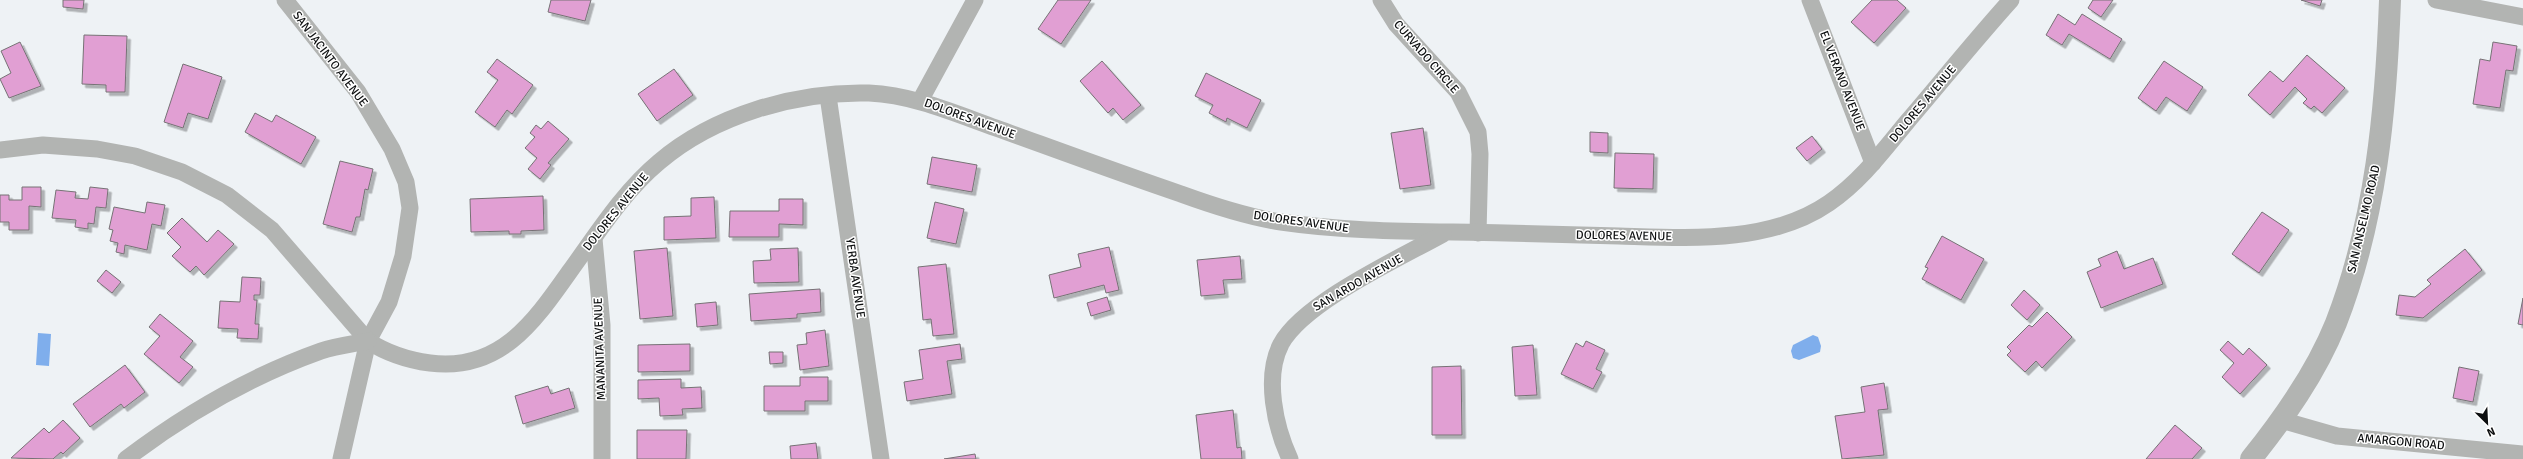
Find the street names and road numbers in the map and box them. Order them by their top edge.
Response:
street label: SAN JACINTO AVENUE [289,8,371,110]
street label: CURVADO CIRCLE [1390,17,1462,97]
street label: EL VERANO AVENUE [1816,29,1868,133]
street label: DOLORES AVENUE [1886,62,1960,146]
street label: DOLORES AVENUE [922,96,1018,143]
street label: SAN ANSELMO ROAD [2344,164,2384,274]
street label: DOLORES AVENUE [580,170,652,254]
street label: DOLORES AVENUE [1252,208,1350,236]
street label: DOLORES AVENUE [1576,228,1672,244]
street label: YERBA AVENUE [842,237,868,319]
street label: SAN ARDO AVENUE [1310,251,1406,315]
street label: MANANITA AVENUE [591,297,609,401]
street label: AMARGON ROAD [2357,431,2446,453]

